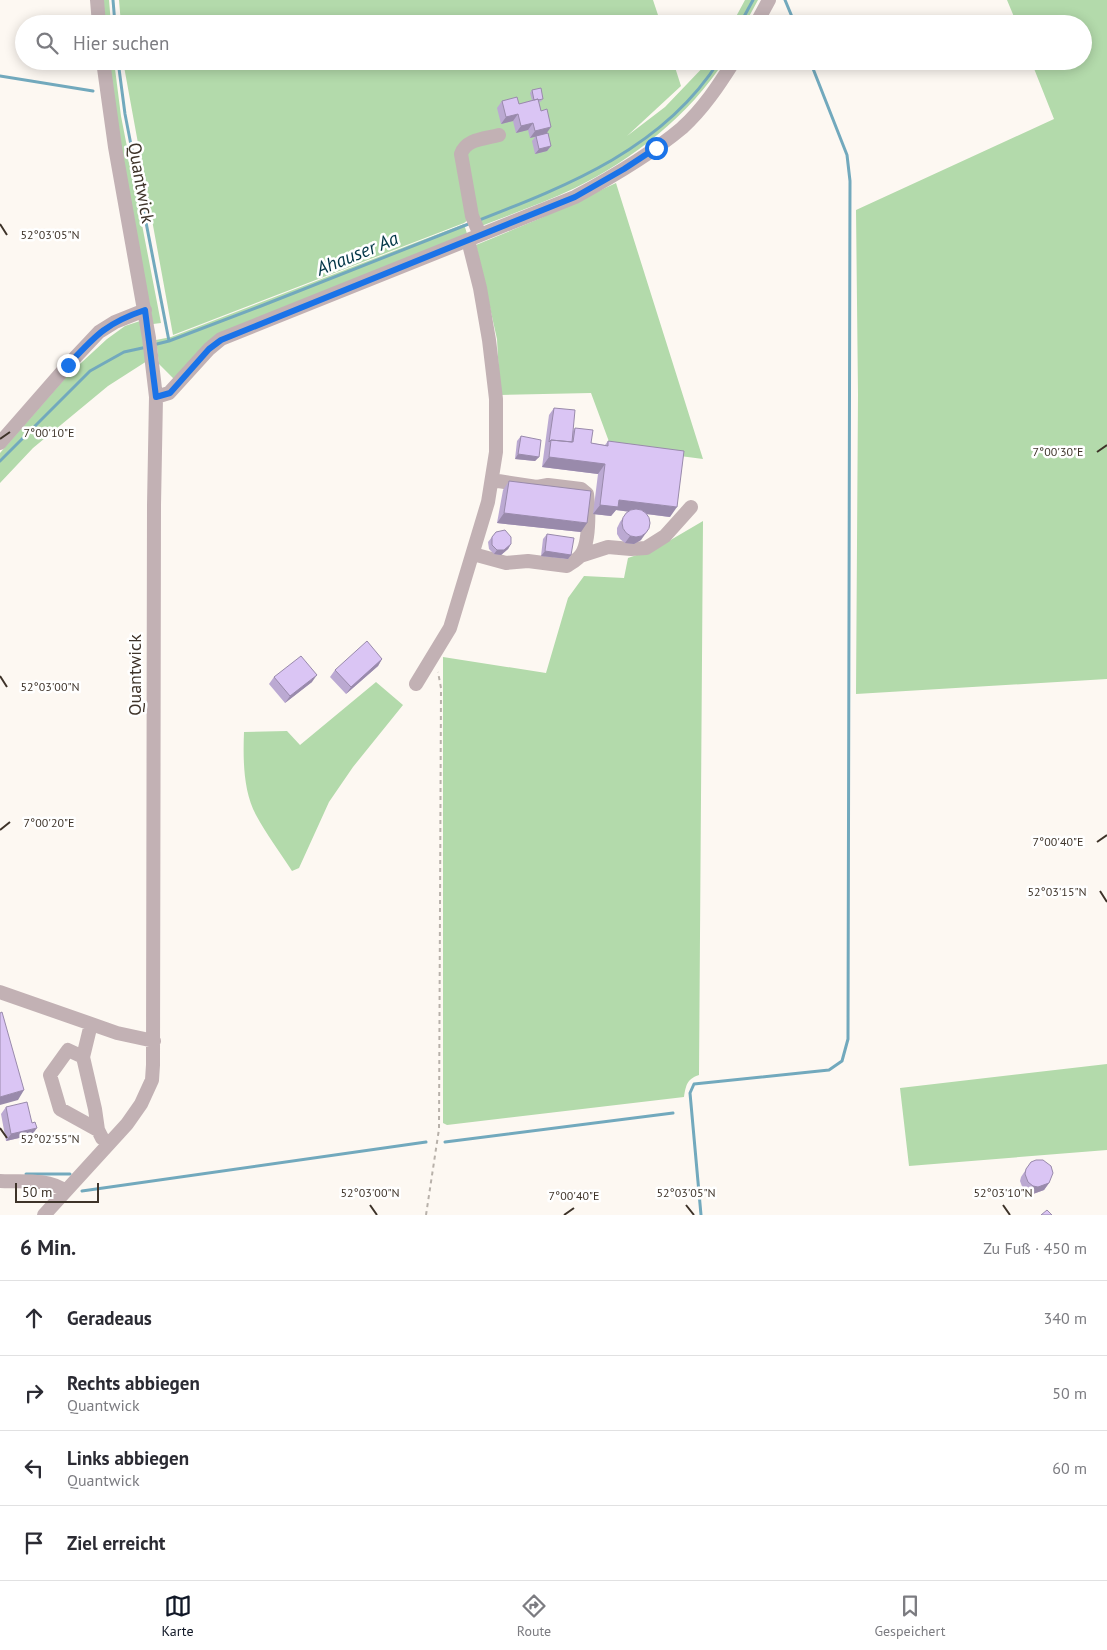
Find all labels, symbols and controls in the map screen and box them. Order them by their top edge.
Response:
search box [15,15,1092,70]
icon: search [33,29,61,57]
text: Hier suchen [73,31,169,55]
route start [645,137,668,160]
street label: Quantwick [123,141,160,226]
water label: Ahauser Aa [312,225,402,281]
text: 52°03'05"N [20,227,80,242]
route end [57,354,80,377]
text: 7°00'10"E [24,425,74,440]
text: 7°00'30"E [1033,444,1083,459]
street label: Quantwick [123,634,146,716]
text: 52°03'00"N [20,679,80,694]
text: 7°00'20"E [24,815,74,830]
text: 7°00'40"E [1033,834,1083,849]
text: 52°03'15"N [1027,884,1087,899]
text: 52°02'55"N [20,1131,80,1146]
scale bar [15,1180,99,1203]
text: 50 m [22,1183,52,1201]
text: 52°03'00"N [340,1185,400,1200]
text: 52°03'05"N [656,1185,716,1200]
text: 52°03'10"N [973,1185,1033,1200]
text: 7°00'40"E [549,1188,599,1203]
text: 6 Min. [20,1234,76,1261]
text: Zu Fuß · 450 m [983,1238,1087,1258]
icon: ahead [20,1304,48,1332]
text: Geradeaus [67,1306,152,1330]
text: 340 m [1044,1308,1087,1328]
text: Rechts abbiegen [67,1371,200,1395]
icon: right [20,1379,48,1407]
text: 50 m [1052,1383,1087,1403]
text: Quantwick [67,1395,140,1415]
text: Links abbiegen [67,1446,189,1470]
icon: left [20,1454,48,1482]
text: 60 m [1052,1458,1087,1478]
text: Quantwick [67,1470,140,1490]
icon: arrive [20,1529,48,1557]
text: Ziel erreicht [67,1531,165,1555]
tab: Karte [162,1592,194,1640]
tab: Route [517,1592,551,1640]
tab: Gespeichert [874,1592,945,1640]

